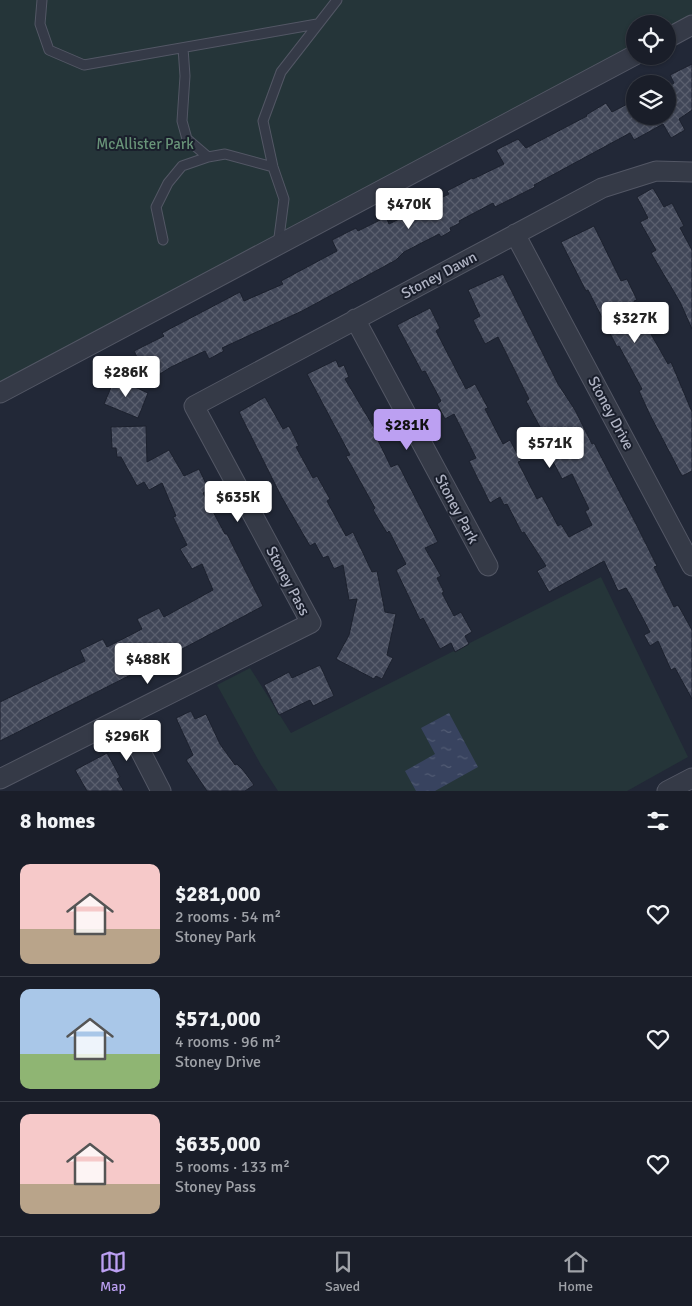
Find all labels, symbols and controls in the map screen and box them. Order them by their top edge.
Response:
map controls [626,15,676,125]
button: locate [626,15,676,65]
button: layers [626,75,676,125]
park label: McAllister Park [96,135,194,153]
pin: $470K [374,188,444,230]
text: $470K [387,194,431,214]
street label: Stoney Dawn [398,248,480,302]
pin: $327K [600,302,670,344]
text: $327K [613,308,657,328]
pin: $286K [91,356,161,398]
text: $286K [104,362,148,382]
street label: Stoney Drive [584,373,638,453]
pin: $281K [372,408,442,451]
text: $281K [385,415,429,435]
pin: $571K [515,426,585,469]
text: $571K [528,433,572,453]
street label: Stoney Park [431,471,483,547]
pin: $635K [203,480,273,523]
text: $635K [216,487,260,507]
street label: Stoney Pass [262,543,314,619]
pin: $488K [113,642,183,685]
text: $488K [126,649,170,669]
pin: $296K [92,720,162,762]
text: $296K [105,726,149,746]
icon: filters [644,807,672,835]
text: 8 homes [20,808,95,834]
text: $281,000 [175,881,261,907]
icon: home [60,884,120,944]
icon: heart [644,900,672,928]
text: 2 rooms · 54 m² [175,907,281,927]
text: Stoney Park [175,927,256,947]
text: $571,000 [175,1006,261,1032]
icon: home [60,1009,120,1069]
icon: heart [644,1025,672,1053]
text: 4 rooms · 96 m² [175,1032,281,1052]
text: Stoney Drive [175,1052,261,1072]
text: $635,000 [175,1131,261,1157]
icon: home [60,1134,120,1194]
icon: heart [644,1150,672,1178]
text: 5 rooms · 133 m² [175,1157,290,1177]
text: Stoney Pass [175,1177,256,1197]
tab: Map [99,1248,127,1295]
tab: Saved [325,1248,360,1295]
tab: Home [558,1248,593,1295]

